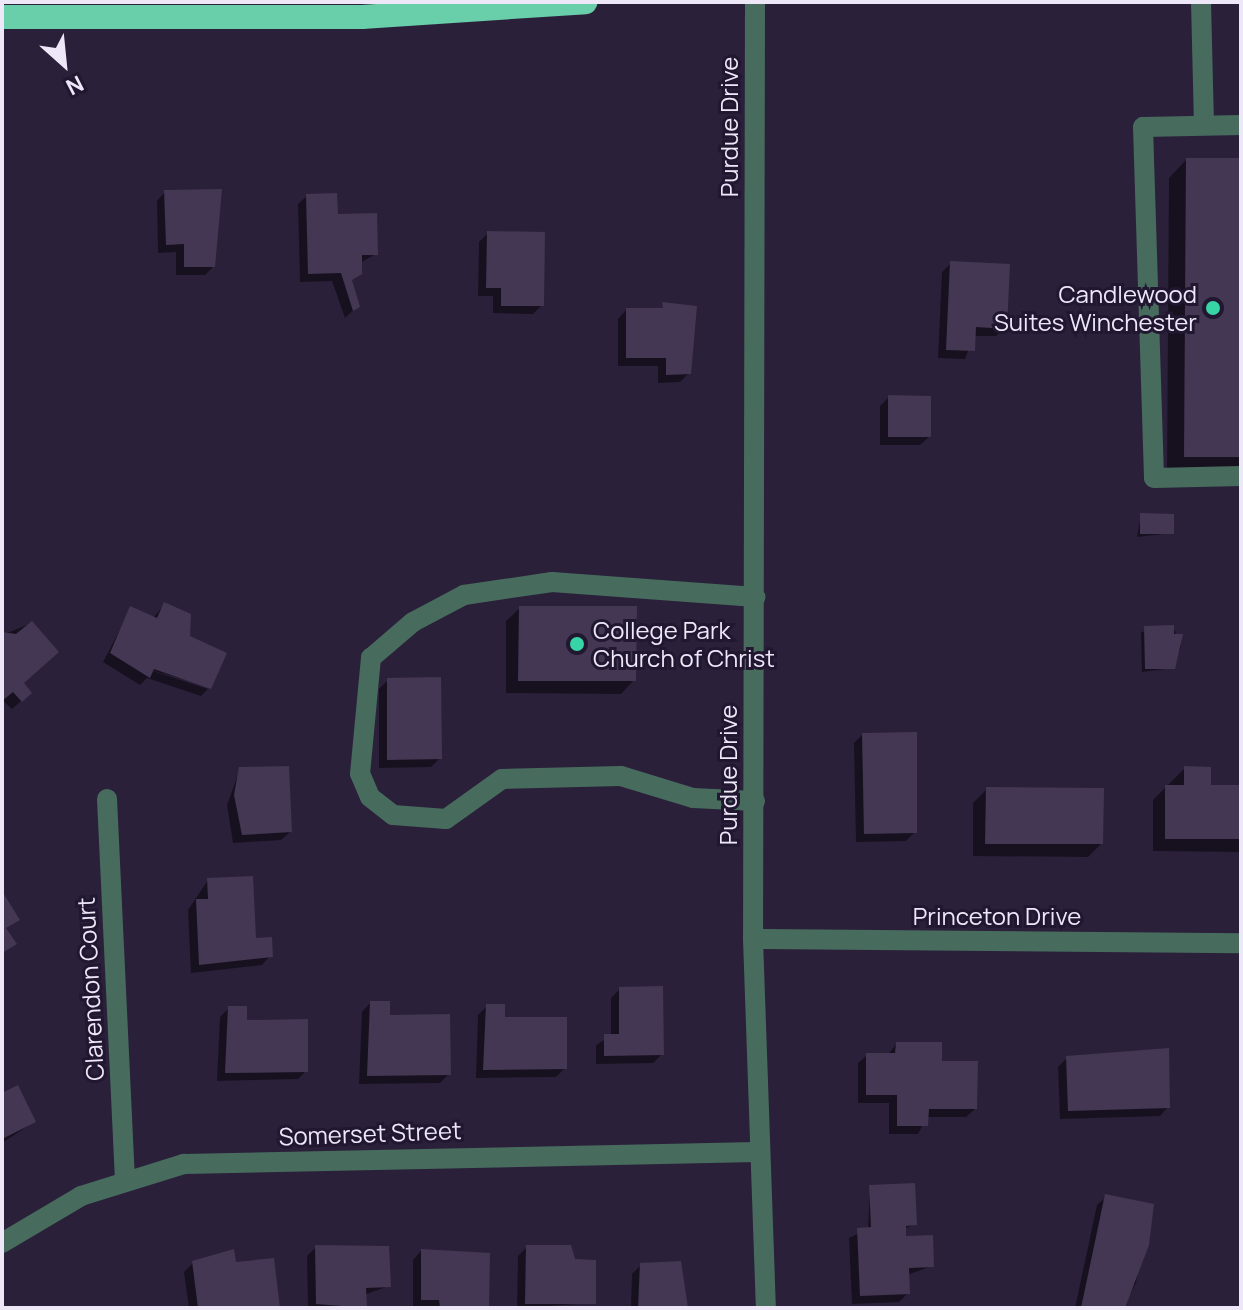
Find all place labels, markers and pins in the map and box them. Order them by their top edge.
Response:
place label: Candlewood Suites Winchester [994,280,1197,336]
marker: Candlewood Suites Winchester [1204,299,1222,317]
place label: College Park Church of Christ [593,616,775,672]
marker: College Park Church of Christ [568,635,586,653]

